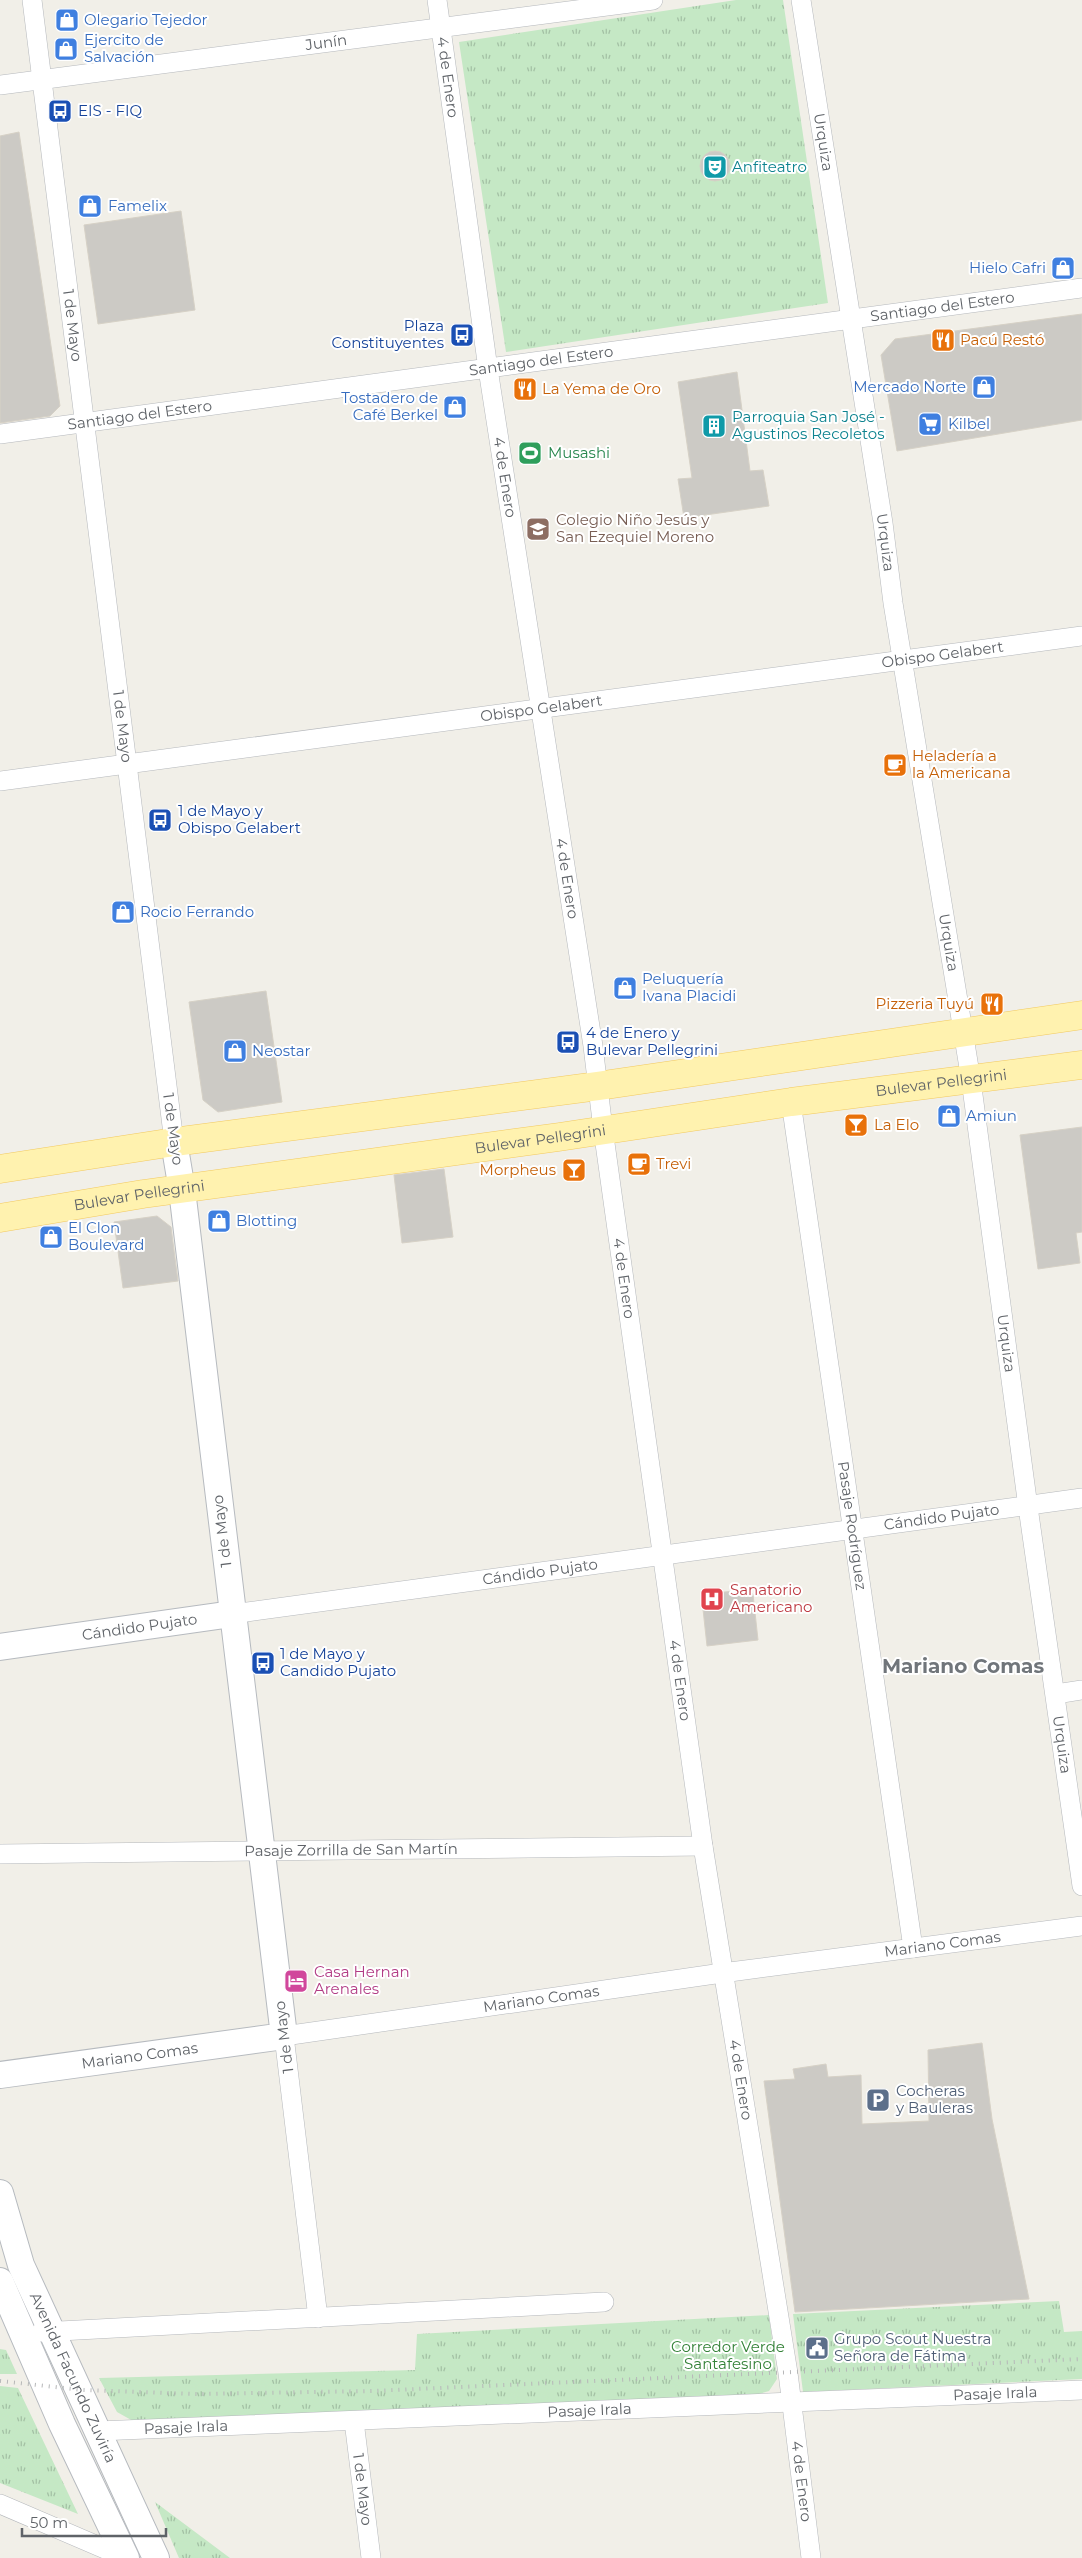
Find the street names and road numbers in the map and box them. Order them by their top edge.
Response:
street label: Junín [303,30,348,54]
street label: 4 de Enero [433,36,463,119]
street label: Urquiza [810,112,838,173]
street label: Santiago del Estero [869,287,1016,325]
street label: 1 de Mayo [59,288,87,363]
street label: Santiago del Estero [468,341,614,380]
street label: Santiago del Estero [66,396,213,434]
street label: 4 de Enero [490,435,521,519]
street label: Urquiza [873,512,899,573]
street label: Obispo Gelabert [880,637,1005,672]
street label: 1 de Mayo [109,689,137,764]
street label: Obispo Gelabert [479,690,603,726]
street label: 4 de Enero [552,837,583,920]
street label: Urquiza [935,912,963,973]
street label: Bulevar Pellegrini [874,1065,1008,1100]
street label: 1 de Mayo [159,1092,188,1166]
street label: Bulevar Pellegrini [473,1120,607,1157]
street label: Bulevar Pellegrini [72,1176,206,1214]
street label: 4 de Enero [609,1237,639,1320]
street label: Urquiza [993,1313,1020,1374]
street label: Pasaje Rodríguez [834,1460,871,1592]
street label: 1 de Mayo [208,1494,235,1568]
street label: Cándido Pujato [882,1499,1000,1534]
street label: Cándido Pujato [481,1554,599,1589]
street label: Cándido Pujato [81,1609,198,1644]
street label: 4 de Enero [665,1639,695,1722]
street label: Urquiza [1049,1714,1076,1775]
street label: Pasaje Zorrilla de San Martín [244,1839,458,1860]
street label: Mariano Comas [883,1927,1002,1961]
street label: Mariano Comas [482,1981,601,2016]
street label: 1 de Mayo [270,2000,297,2074]
street label: Mariano Comas [80,2038,199,2073]
street label: 4 de Enero [725,2038,757,2122]
street label: Avenida Facundo Zuviría [26,2289,121,2466]
street label: Pasaje Irala [953,2382,1038,2404]
street label: Pasaje Irala [547,2399,632,2421]
street label: Pasaje Irala [143,2416,228,2438]
street label: 4 de Enero [787,2440,816,2523]
street label: 1 de Mayo [349,2452,377,2527]

